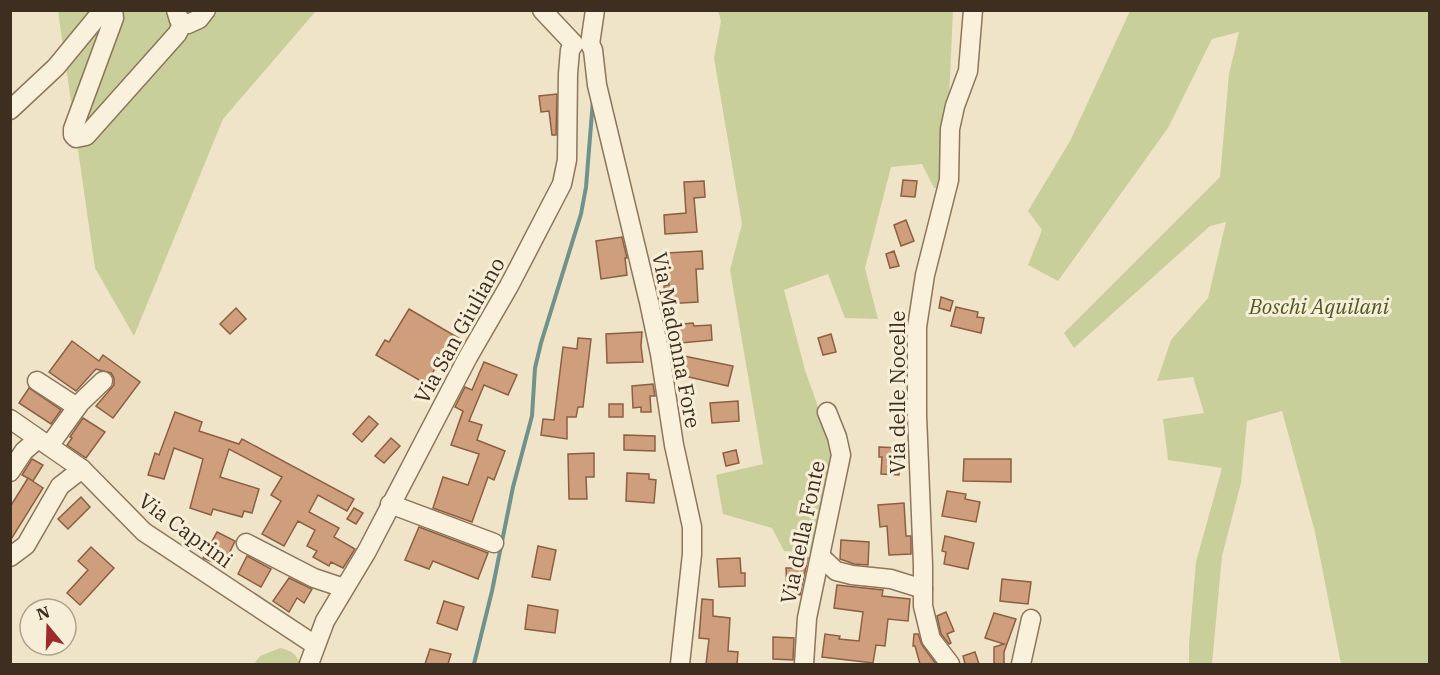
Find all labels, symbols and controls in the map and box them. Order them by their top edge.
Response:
street label: Via Madonna Fore [646,250,708,430]
street label: Via San Giuliano [407,252,511,408]
park label: Boschi Aquilani [1248,292,1390,320]
street label: Via delle Nocelle [883,310,911,474]
street label: Via della Fonte [773,458,831,606]
street label: Via Caprini [133,486,239,574]
north arrow [18,597,78,657]
text: N [34,601,52,624]

